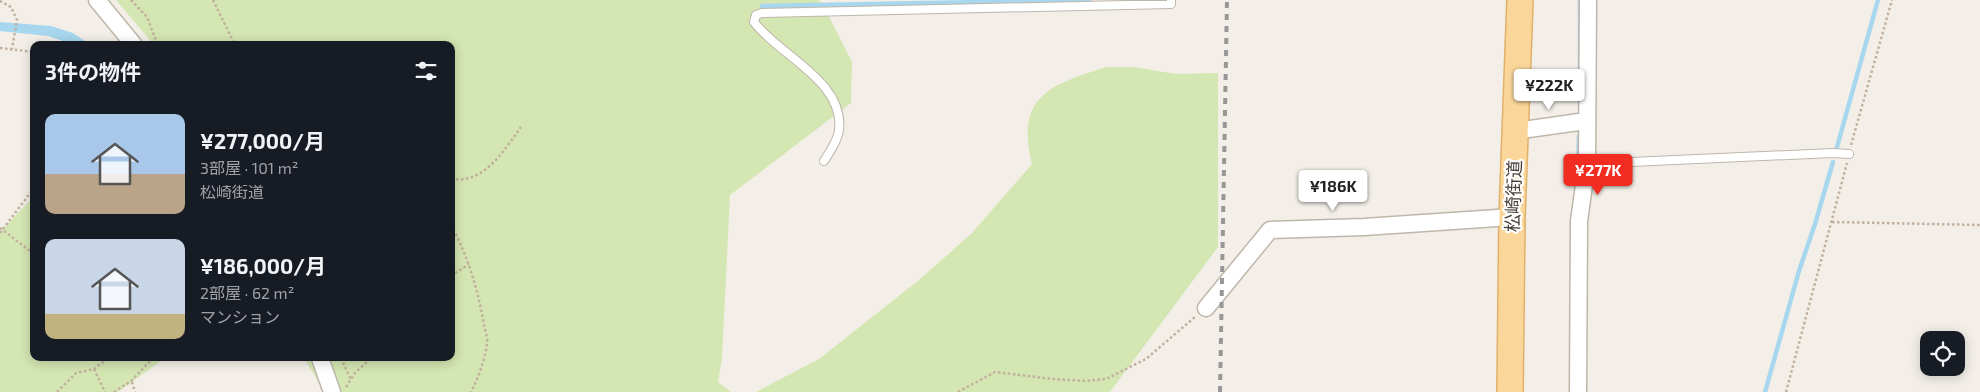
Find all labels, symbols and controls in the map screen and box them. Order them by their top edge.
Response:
icon: filters [412,57,440,85]
text: 3件の物件 [45,59,141,84]
pin: ¥222K [1514,68,1584,111]
text: ¥222K [1525,75,1573,94]
text: ¥277,000/月 [200,128,325,153]
icon: home [85,134,145,194]
pin: ¥277K [1563,154,1633,196]
text: 3部屋 · 101 m² [200,158,298,177]
street label: 松崎街道 [1501,160,1525,232]
text: ¥277K [1575,160,1621,179]
pin: ¥186K [1298,170,1368,212]
text: ¥186K [1309,176,1357,195]
text: 松崎街道 [200,182,264,201]
text: ¥186,000/月 [200,253,326,278]
icon: home [85,259,145,319]
text: 2部屋 · 62 m² [200,283,294,302]
text: マンション [200,307,280,326]
map controls [1920,331,1965,376]
button: locate [1920,331,1965,376]

